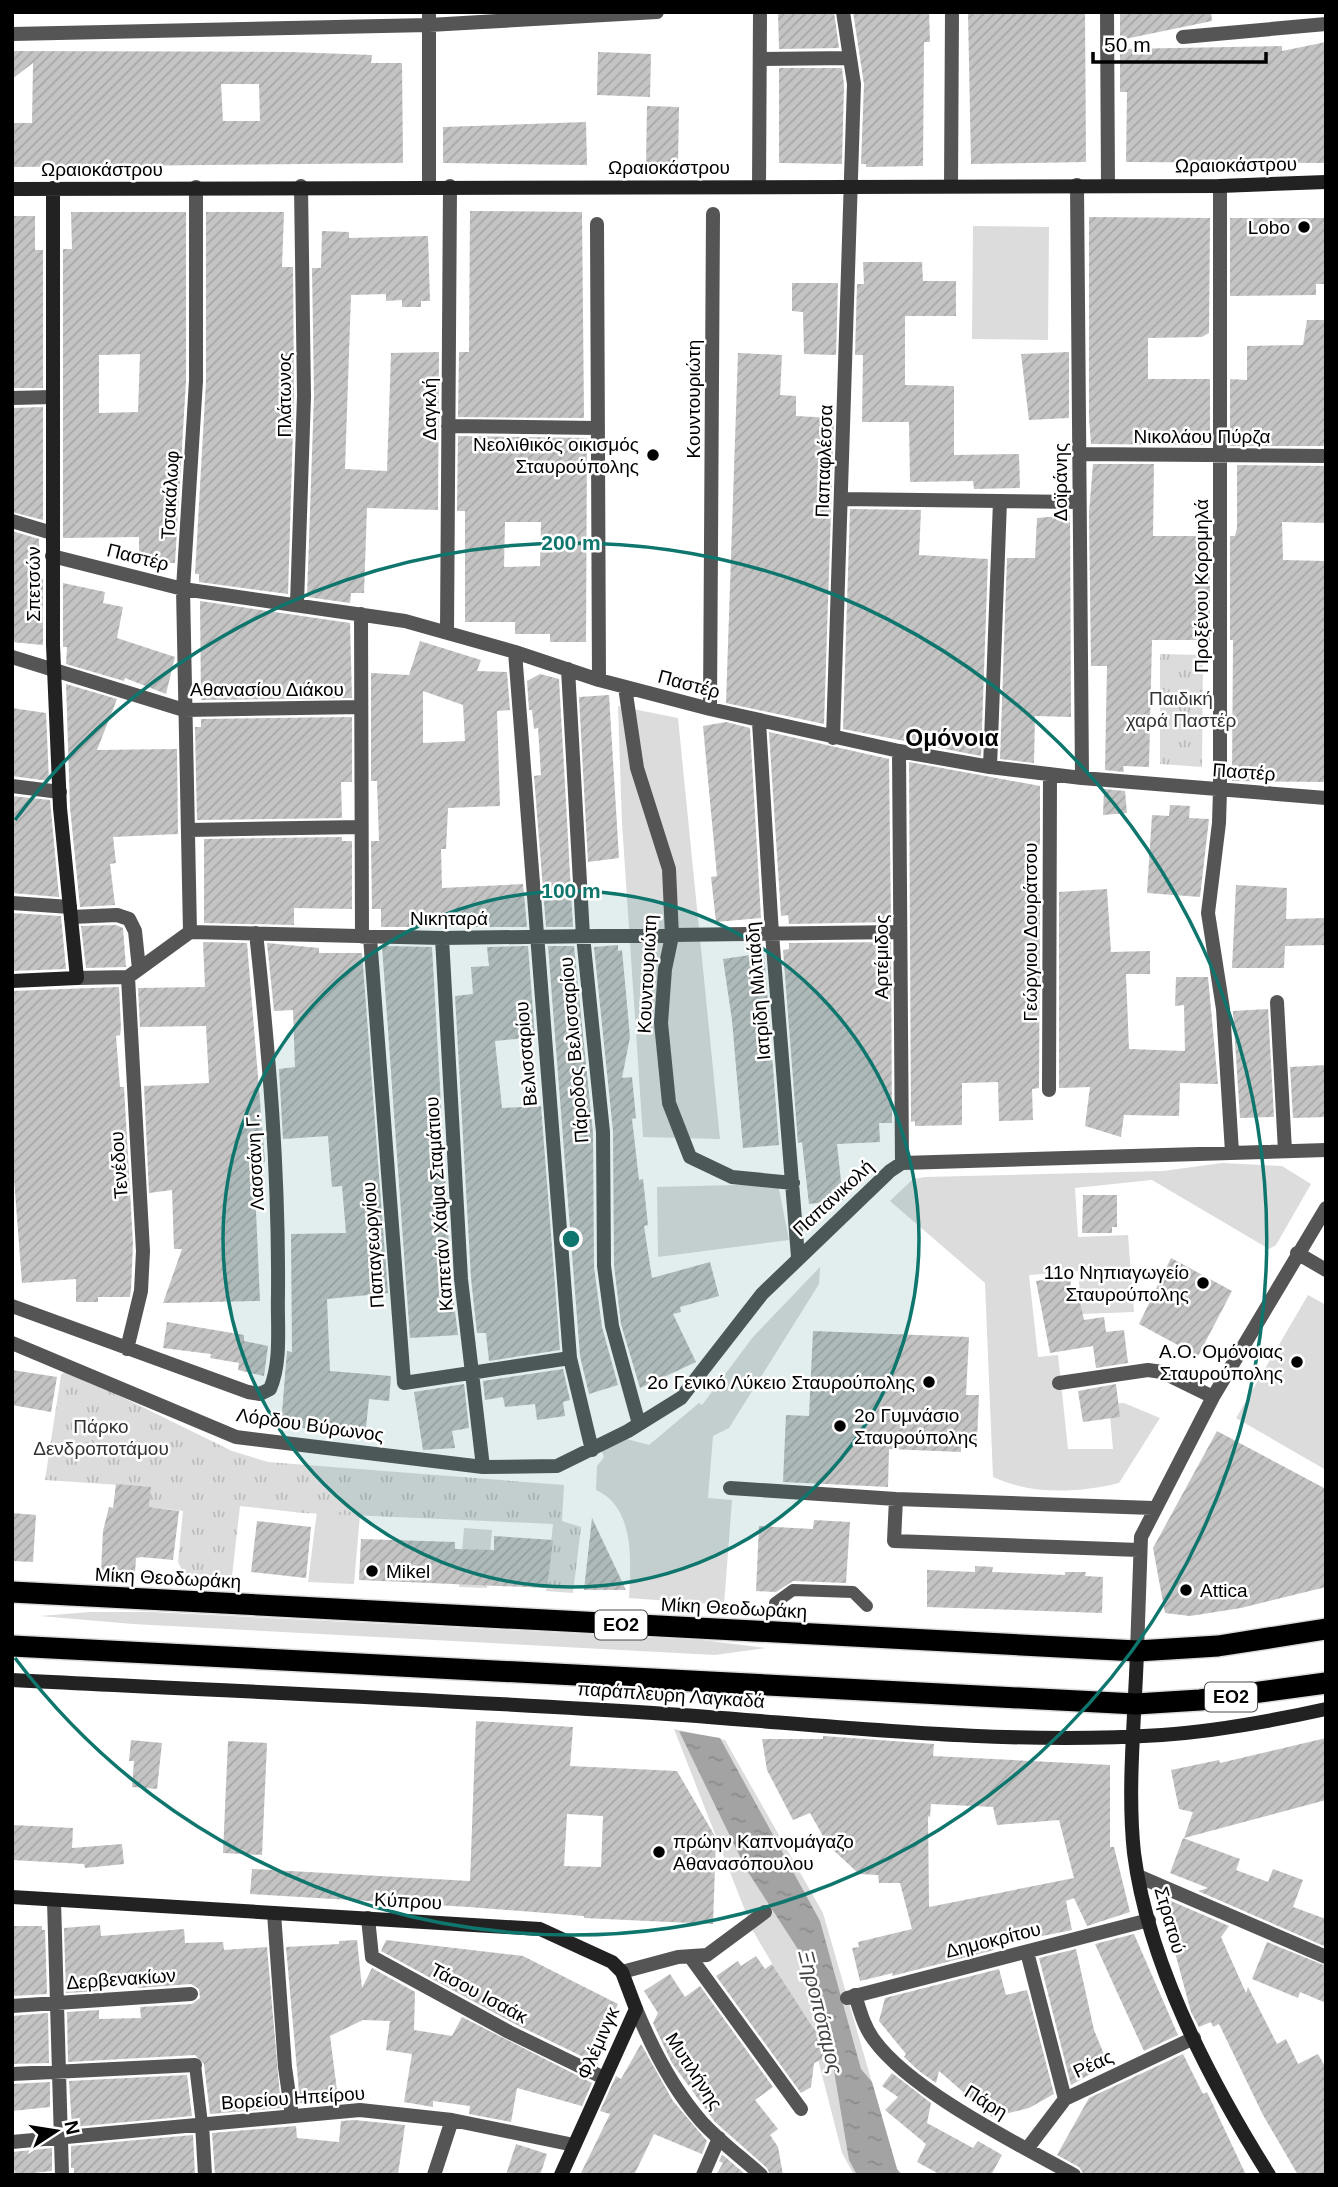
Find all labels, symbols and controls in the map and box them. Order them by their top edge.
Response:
scale bar [1093,21,1266,65]
text: 50 m [1104,33,1151,56]
street label: Ωραιοκάστρου [1175,153,1297,177]
street label: Ωραιοκάστρου [608,157,730,178]
street label: Ωραιοκάστρου [41,159,163,180]
place label: Lobo [1248,217,1290,238]
marker: Lobo [1296,219,1312,235]
street label: Κουντουριώτη [683,340,704,458]
street label: Πλάτωνος [274,352,295,438]
street label: Δαγκλή [419,378,440,440]
street label: Παπαφλέσσα [812,404,836,518]
street label: Νικολάου Πύρζα [1134,426,1270,447]
place label: Νεολιθικός οικισμός Σταυρούπολης [473,434,639,477]
street label: Δοϊράνης [1050,443,1071,521]
marker: Νεολιθικός οικισμός Σταυρούπολης [645,447,661,463]
street label: Τσακάλωφ [157,450,183,540]
street label: Προξένου Κορομηλά [1191,499,1212,673]
text: 200 m [541,531,601,554]
street label: Παστέρ [105,539,171,575]
street label: Σπετσών [23,546,44,622]
street label: Παστέρ [656,666,722,702]
street label: Αθανασίου Διάκου [190,679,344,700]
park label: Παιδική χαρά Παστέρ [1126,688,1237,731]
district label: Ομόνοια [905,725,999,751]
street label: Παστέρ [1212,759,1276,785]
street label: Γεώργιου Δουράτσου [1020,843,1041,1021]
text: 100 m [541,879,601,902]
street label: Νικηταρά [410,908,488,929]
street label: Κουντουριώτη [633,914,661,1034]
street label: Αρτέμιδος [871,915,892,999]
street label: Ιατρίδη Μιλτιάδη [741,921,775,1061]
street label: Πάροδος Βελισσαρίου [555,956,593,1144]
street label: Βελισσαρίου [511,1001,541,1107]
street label: Καπετάν Χάψα Σταμάτιου [421,1096,457,1312]
street label: Λασσάνη Γ. [242,1113,268,1211]
street label: Τενέδου [106,1131,132,1199]
street label: Παπανικολή [789,1156,877,1240]
street label: Παπαγεωργίου [358,1181,388,1309]
centre of rings [559,1227,583,1251]
place label: 11ο Νηπιαγωγείο Σταυρούπολης [1044,1262,1189,1305]
marker: 11ο Νηπιαγωγείο Σταυρούπολης [1195,1275,1211,1291]
place label: Α.Ο. Ομόνοιας Σταυρούπολης [1159,1341,1283,1384]
marker: Α.Ο. Ομόνοιας Σταυρούπολης [1289,1354,1305,1370]
place label: 2ο Γενικό Λύκειο Σταυρούπολης [647,1372,915,1393]
marker: 2ο Γενικό Λύκειο Σταυρούπολης [921,1374,937,1390]
street label: Λόρδου Βύρωνος [235,1404,385,1446]
place label: 2ο Γυμνάσιο Σταυρούπολης [854,1405,977,1448]
park label: Πάρκο Δενδροποτάμου [33,1416,169,1459]
marker: 2ο Γυμνάσιο Σταυρούπολης [832,1418,848,1434]
place label: Mikel [386,1561,430,1582]
marker: Mikel [364,1563,380,1579]
street label: Μίκη Θεοδωράκη [94,1564,242,1592]
place label: Attica [1200,1580,1248,1601]
marker: Attica [1178,1582,1194,1598]
street label: Μίκη Θεοδωράκη [660,1594,808,1622]
road number: ΕΟ2 [595,1610,647,1640]
street label: παράπλευρη Λαγκαδά [577,1678,765,1712]
road number: ΕΟ2 [1205,1682,1257,1712]
place label: πρώην Καπνομάγαζο Αθανασόπουλου [673,1831,854,1874]
marker: πρώην Καπνομάγαζο Αθανασόπουλου [651,1844,667,1860]
street label: Στρατού [1150,1884,1190,1956]
street label: Κύπρου [374,1889,442,1913]
street label: Δημοκρίτου [943,1918,1043,1962]
water label: Ξηροπόταμος [794,1947,848,2077]
street label: Τάσου Ισαάκ [427,1959,532,2028]
street label: Δερβενακίων [65,1965,177,1993]
street label: Φλέμινγκ [573,2003,623,2082]
street label: Μυτιλήνης [661,2029,727,2113]
street label: Ρέας [1070,2046,1116,2082]
street label: Πάρη [961,2081,1011,2123]
street label: Βορείου Ηπείρου [220,2082,366,2114]
north arrow [21,2096,91,2166]
text: N [60,2119,84,2136]

